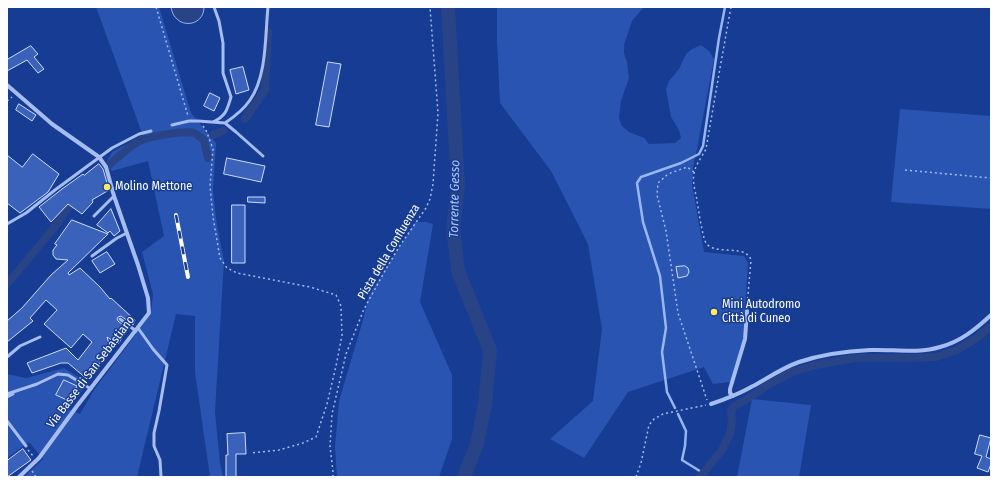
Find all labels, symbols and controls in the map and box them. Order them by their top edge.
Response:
water label: Torrente Gesso [447,160,463,238]
place label: Molino Mettone [115,180,192,194]
marker: Molino Mettone [102,182,112,192]
street label: Pista della Confluenza [355,202,423,302]
place label: Mini Autodromo Città di Cuneo [722,298,801,326]
marker: Mini Autodromo Città di Cuneo [709,307,719,317]
street label: Via Basse di San Sebastiano [44,313,138,431]

